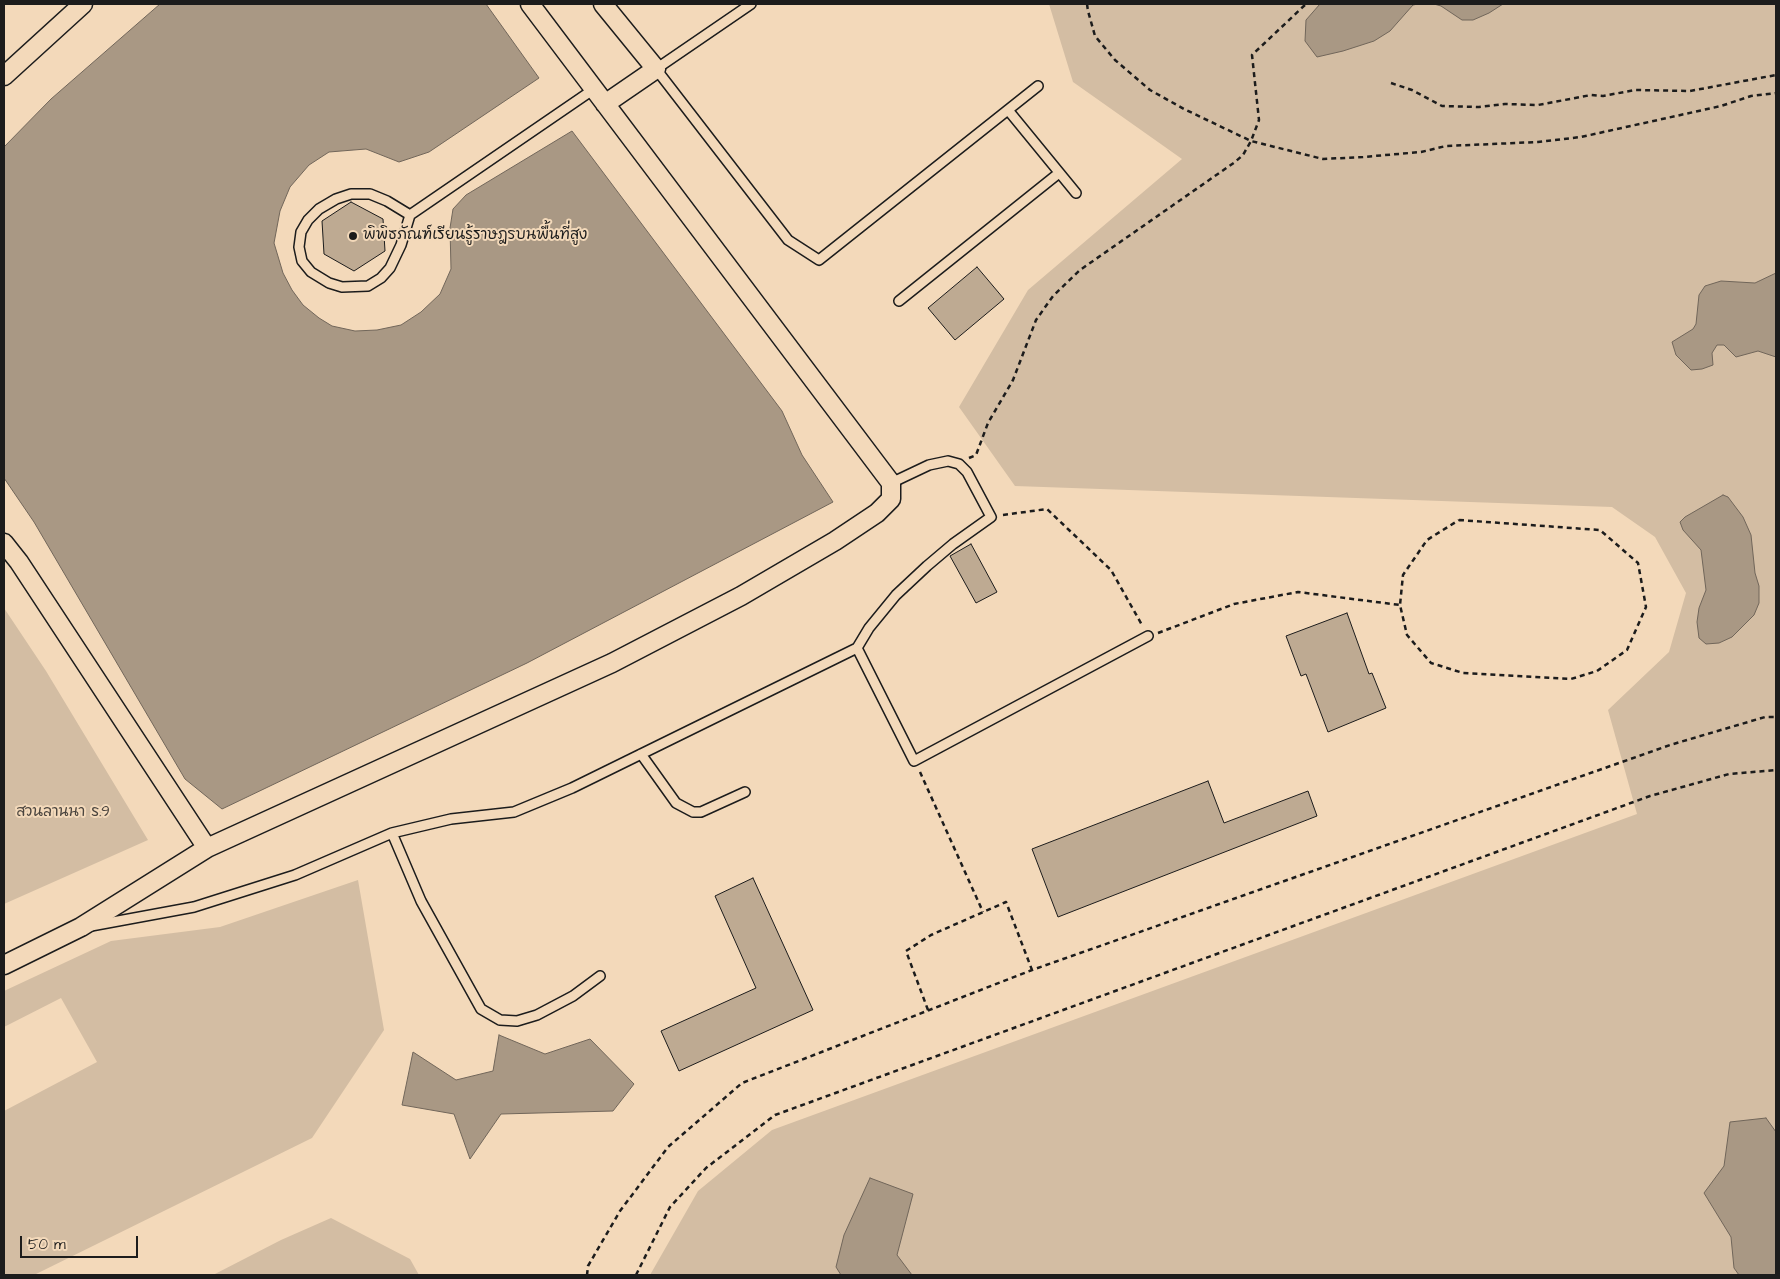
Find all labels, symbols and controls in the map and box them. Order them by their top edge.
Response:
place label: พิพิธภัณฑ์เรียนรู้ราษฎรบนพื้นที่สูง [363,227,587,245]
marker: พิพิธภัณฑ์เรียนรู้ราษฎรบนพื้นที่สูง [347,230,359,242]
park label: สวนลานนา ร.9 [16,804,110,822]
scale bar [22,1226,140,1258]
text: 50 m [28,1234,66,1255]

